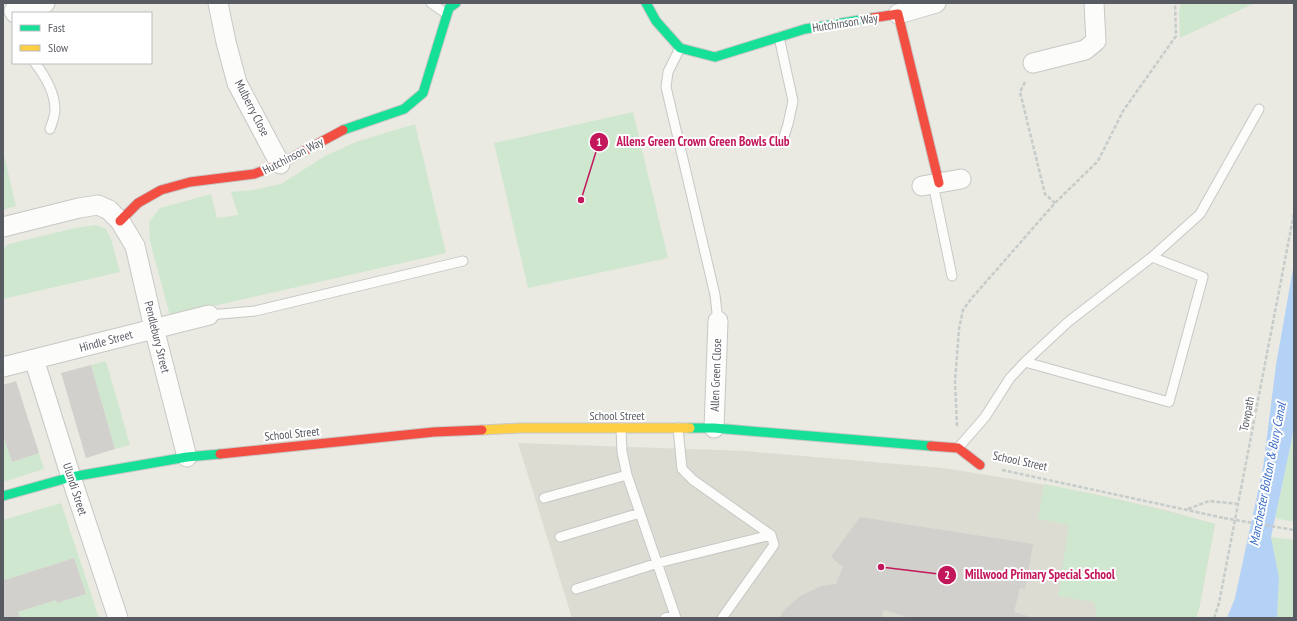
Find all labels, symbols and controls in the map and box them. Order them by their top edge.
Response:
street label: Hutchinson Way [811,10,879,35]
legend [12,12,152,64]
text: Fast [48,20,66,35]
text: Slow [48,40,69,55]
street label: Mulberry Close [232,77,273,139]
callout: Allens Green Crown Green Bowls Club [589,129,798,154]
text: Allens Green Crown Green Bowls Club [615,133,790,150]
street label: Hutchinson Way [260,134,326,177]
text: 1 [596,134,602,149]
street label: Pendlebury Street [141,299,174,375]
street label: Hindle Street [78,326,135,355]
street label: Allen Green Close [707,338,724,412]
street label: Towpath [1236,395,1257,432]
water label: Manchester Bolton & Bury Canal [1245,399,1290,547]
street label: School Street [589,408,645,423]
street label: School Street [264,423,321,444]
street label: School Street [992,447,1049,474]
street label: Ulundi Street [60,461,91,518]
callout: Millwood Primary Special School [937,562,1123,587]
text: Millwood Primary Special School [965,566,1116,583]
text: 2 [944,567,950,582]

